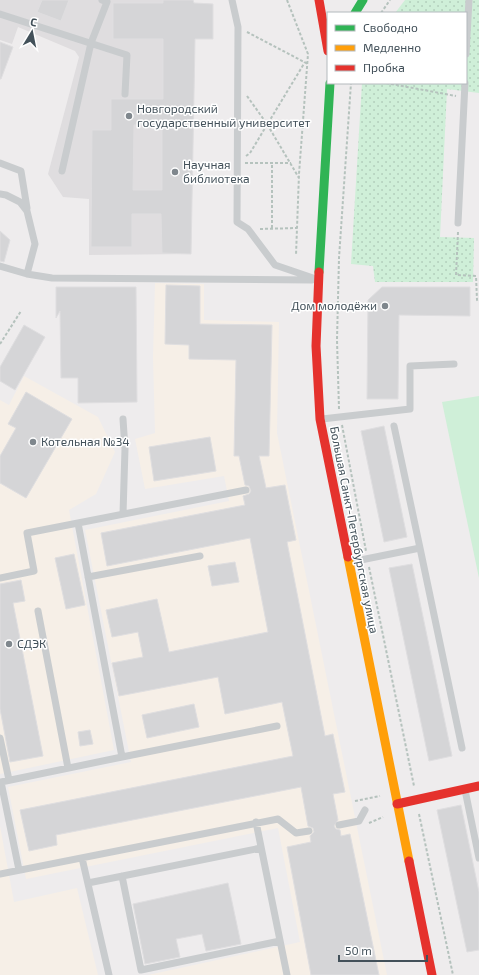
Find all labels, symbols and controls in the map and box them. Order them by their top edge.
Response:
north arrow [12,12,52,52]
legend [327,12,467,84]
text: С [30,15,39,29]
text: Свободно [363,20,418,34]
text: Медленно [363,40,421,54]
text: Пробка [363,60,405,74]
place label: Новгородский государственный университет [137,101,310,130]
marker: Новгородский государственный университет [124,111,134,121]
place label: Научная библиотека [183,157,250,185]
marker: Научная библиотека [170,167,180,177]
place label: Дом молодёжи [291,298,377,312]
marker: Дом молодёжи [380,301,390,311]
street label: Большая Санкт-Петербургская улица [327,425,382,635]
place label: Котельная №34 [41,434,130,448]
marker: Котельная №34 [28,437,38,447]
place label: СДЭК [17,636,46,650]
marker: СДЭК [4,639,14,649]
scale bar [339,937,427,963]
text: 50 m [345,943,372,957]

